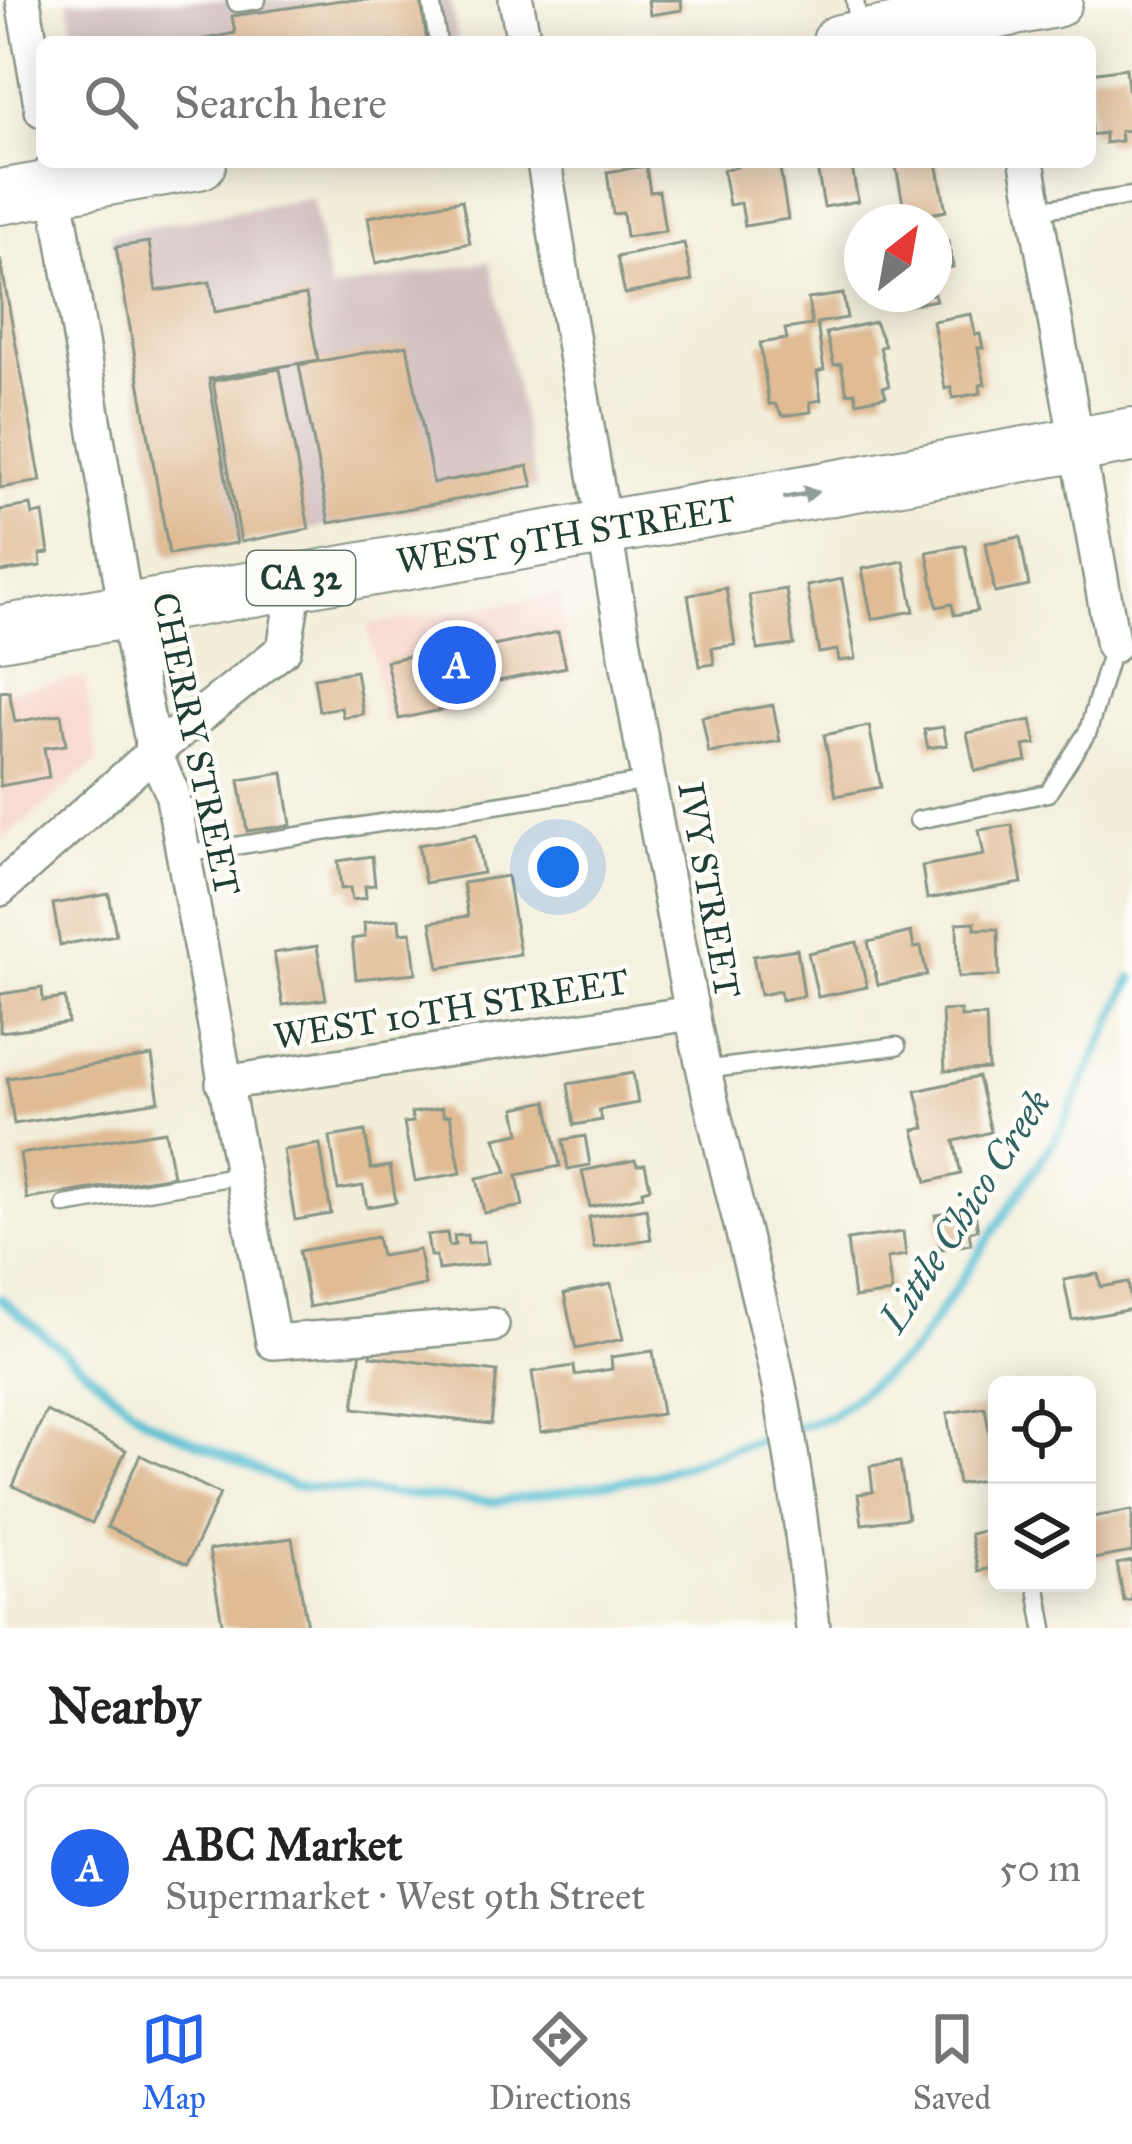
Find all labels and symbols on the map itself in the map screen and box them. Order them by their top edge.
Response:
north arrow [844,204,952,312]
street label: WEST 9TH STREET [393,486,739,584]
one-way arrow [782,486,820,504]
road number: CA 32 [247,551,355,605]
street label: CHERRY STREET [142,588,250,900]
pin: A [418,620,496,710]
street label: IVY STREET [668,779,750,1001]
your location [528,837,588,897]
street label: WEST 10TH STREET [270,959,632,1059]
water label: Little Chico Creek [868,1081,1061,1343]

